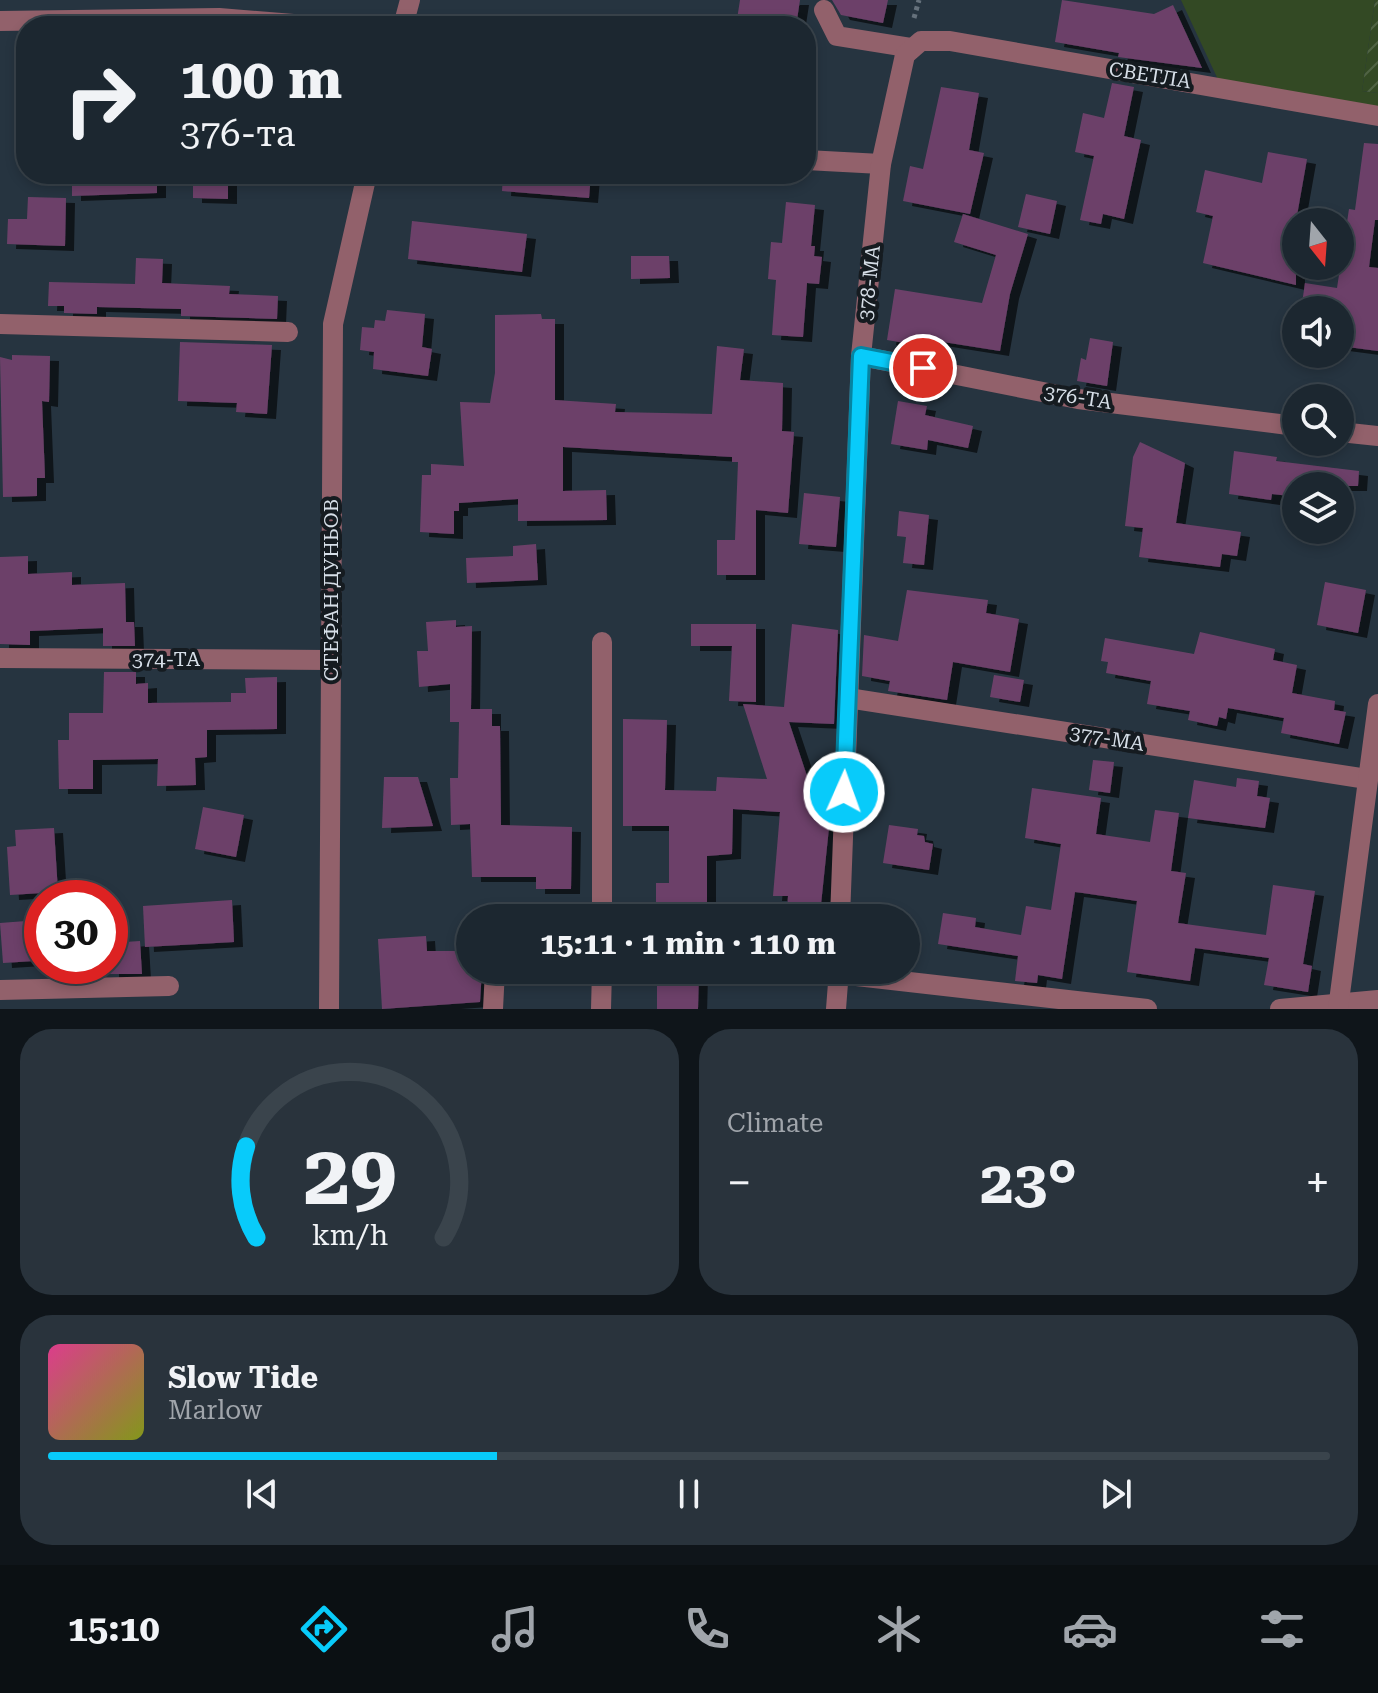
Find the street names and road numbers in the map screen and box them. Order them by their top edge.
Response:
street label: СВЕТЛА [1107,57,1193,93]
street label: 378-МА [853,244,885,322]
street label: 376-ТА [1042,380,1114,414]
street label: СТЕФАН ДУНЬОВ [319,499,343,681]
street label: 374-ТА [132,647,200,671]
street label: 377-МА [1068,720,1146,756]

